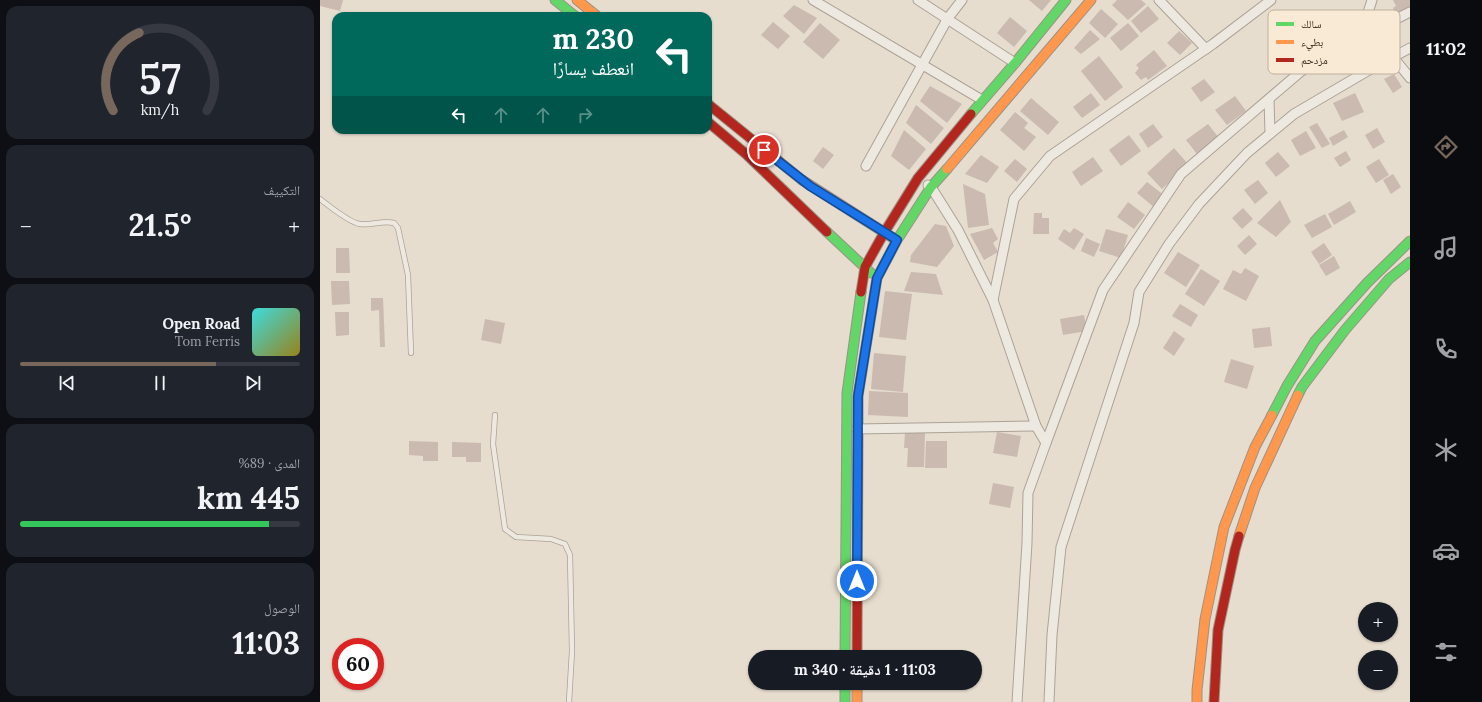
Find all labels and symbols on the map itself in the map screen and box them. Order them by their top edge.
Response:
legend [1268,10,1400,74]
text: سالك [1301,17,1321,31]
text: بطيء [1301,35,1323,51]
text: مزدحم [1301,53,1328,68]
pin [747,133,781,167]
position arrow [836,560,878,602]
speed limit sign: 60 [332,638,384,690]

